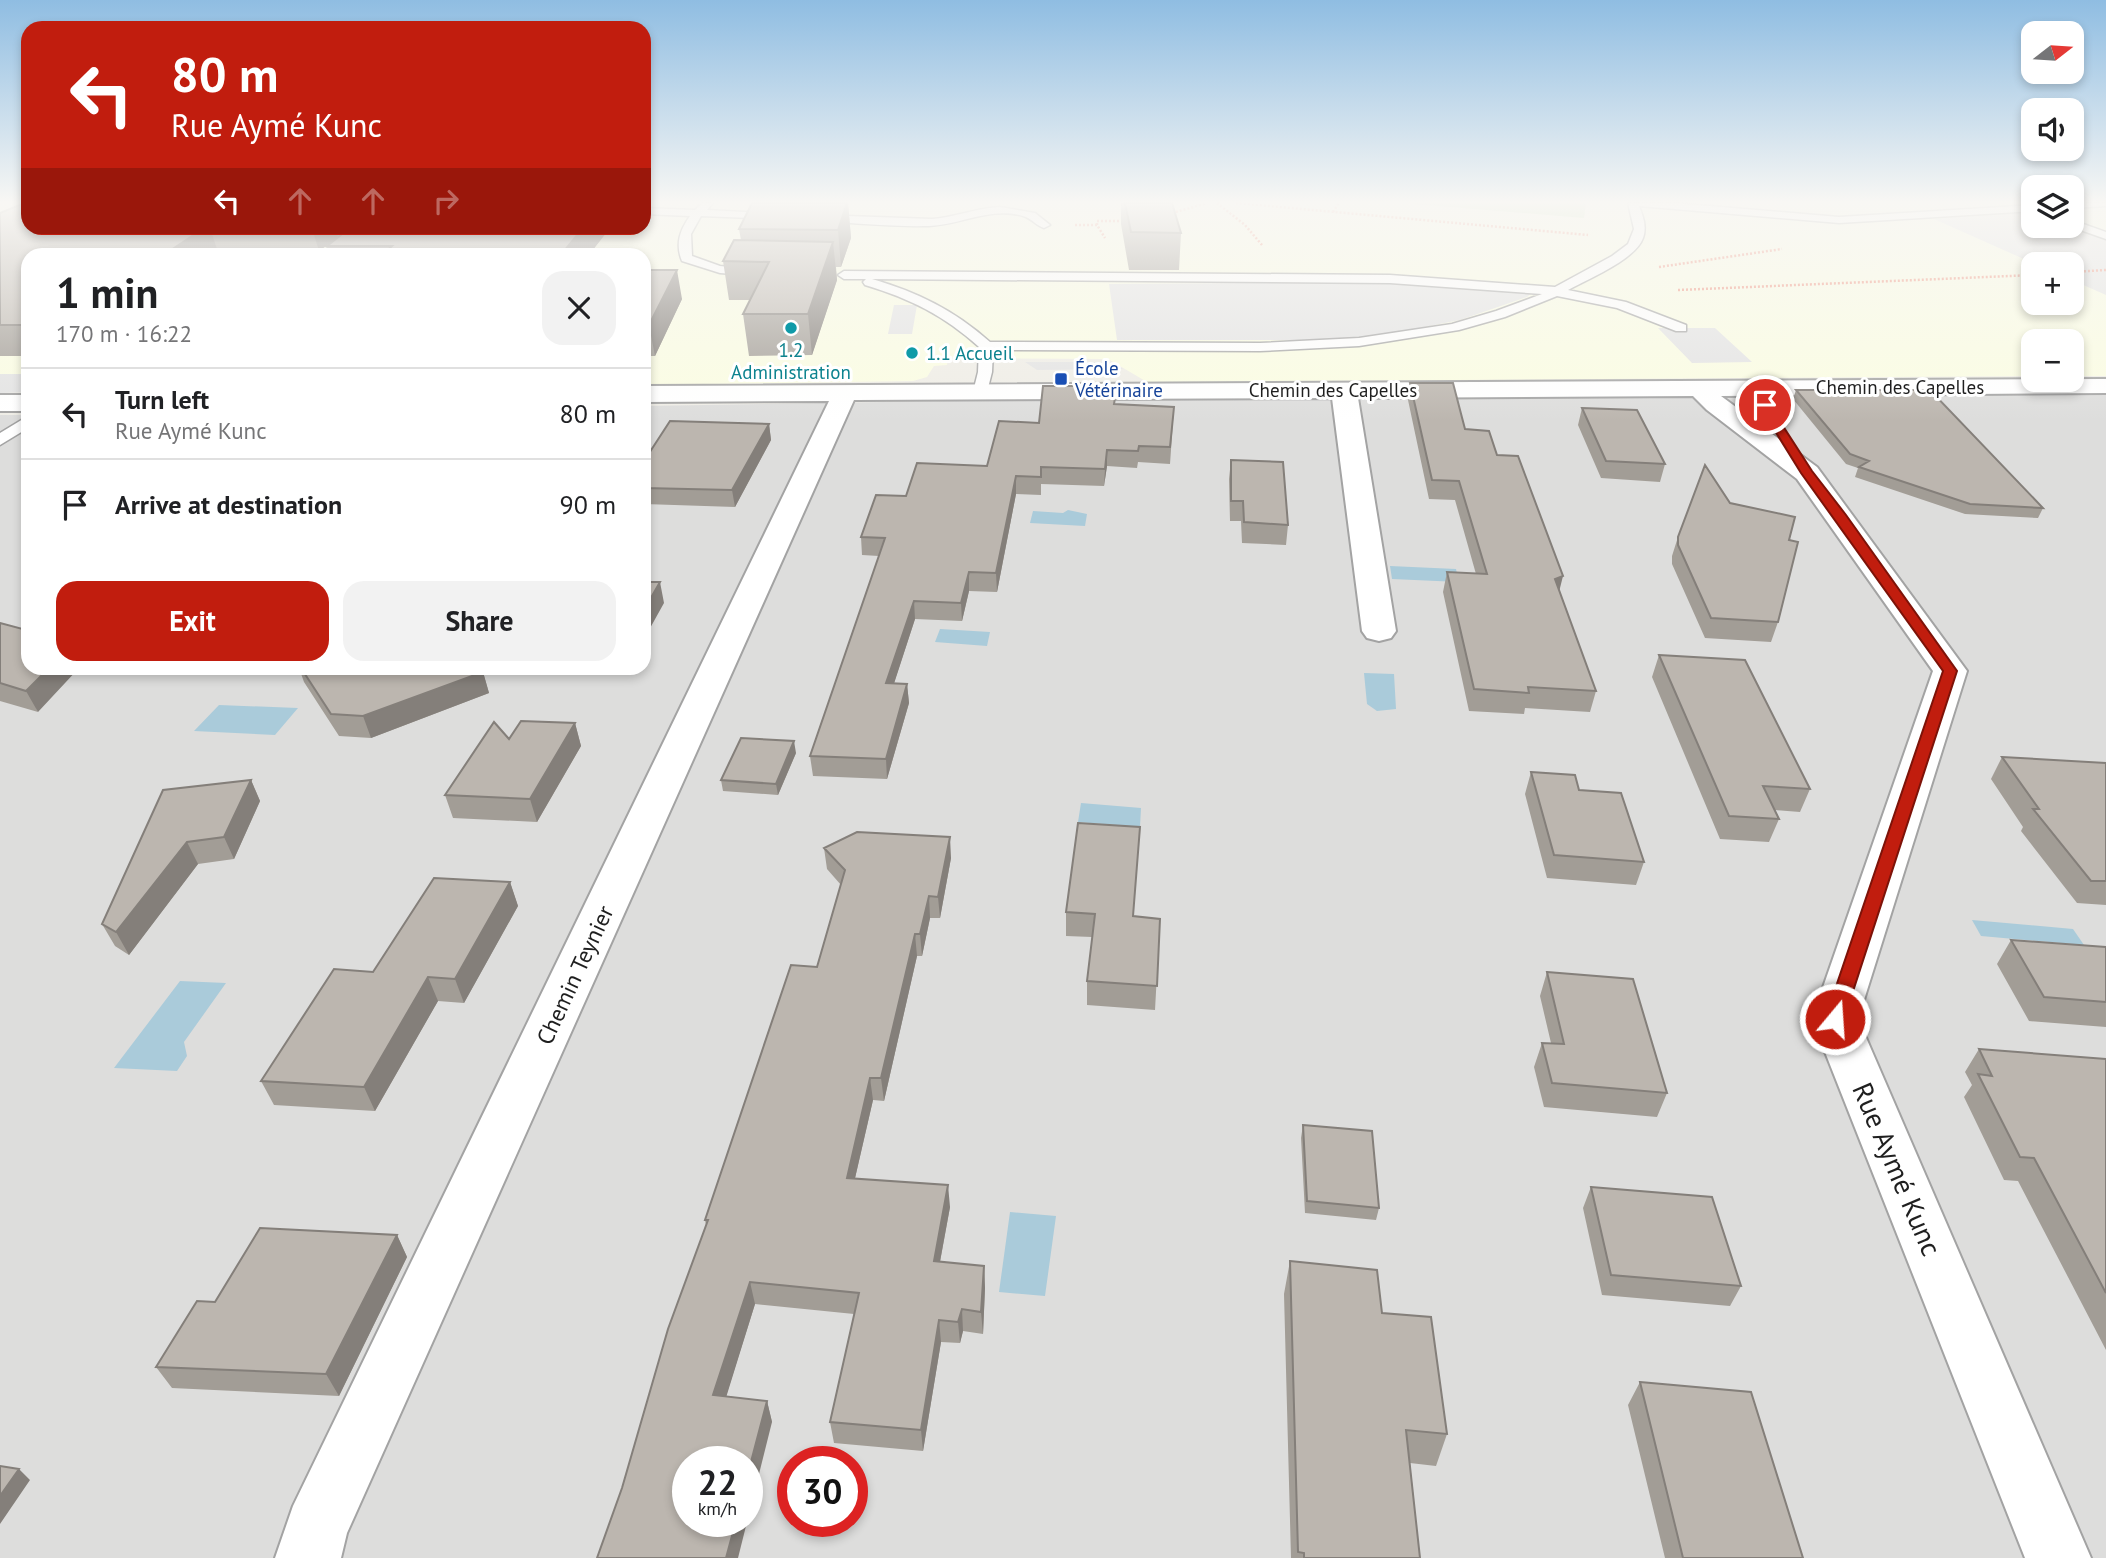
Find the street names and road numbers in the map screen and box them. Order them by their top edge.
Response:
street label: Chemin des Capelles [1816,375,1984,399]
street label: Chemin des Capelles [1249,378,1417,402]
street label: Chemin Teynier [530,900,620,1049]
street label: Rue Aymé Kunc [1844,1077,1951,1261]

